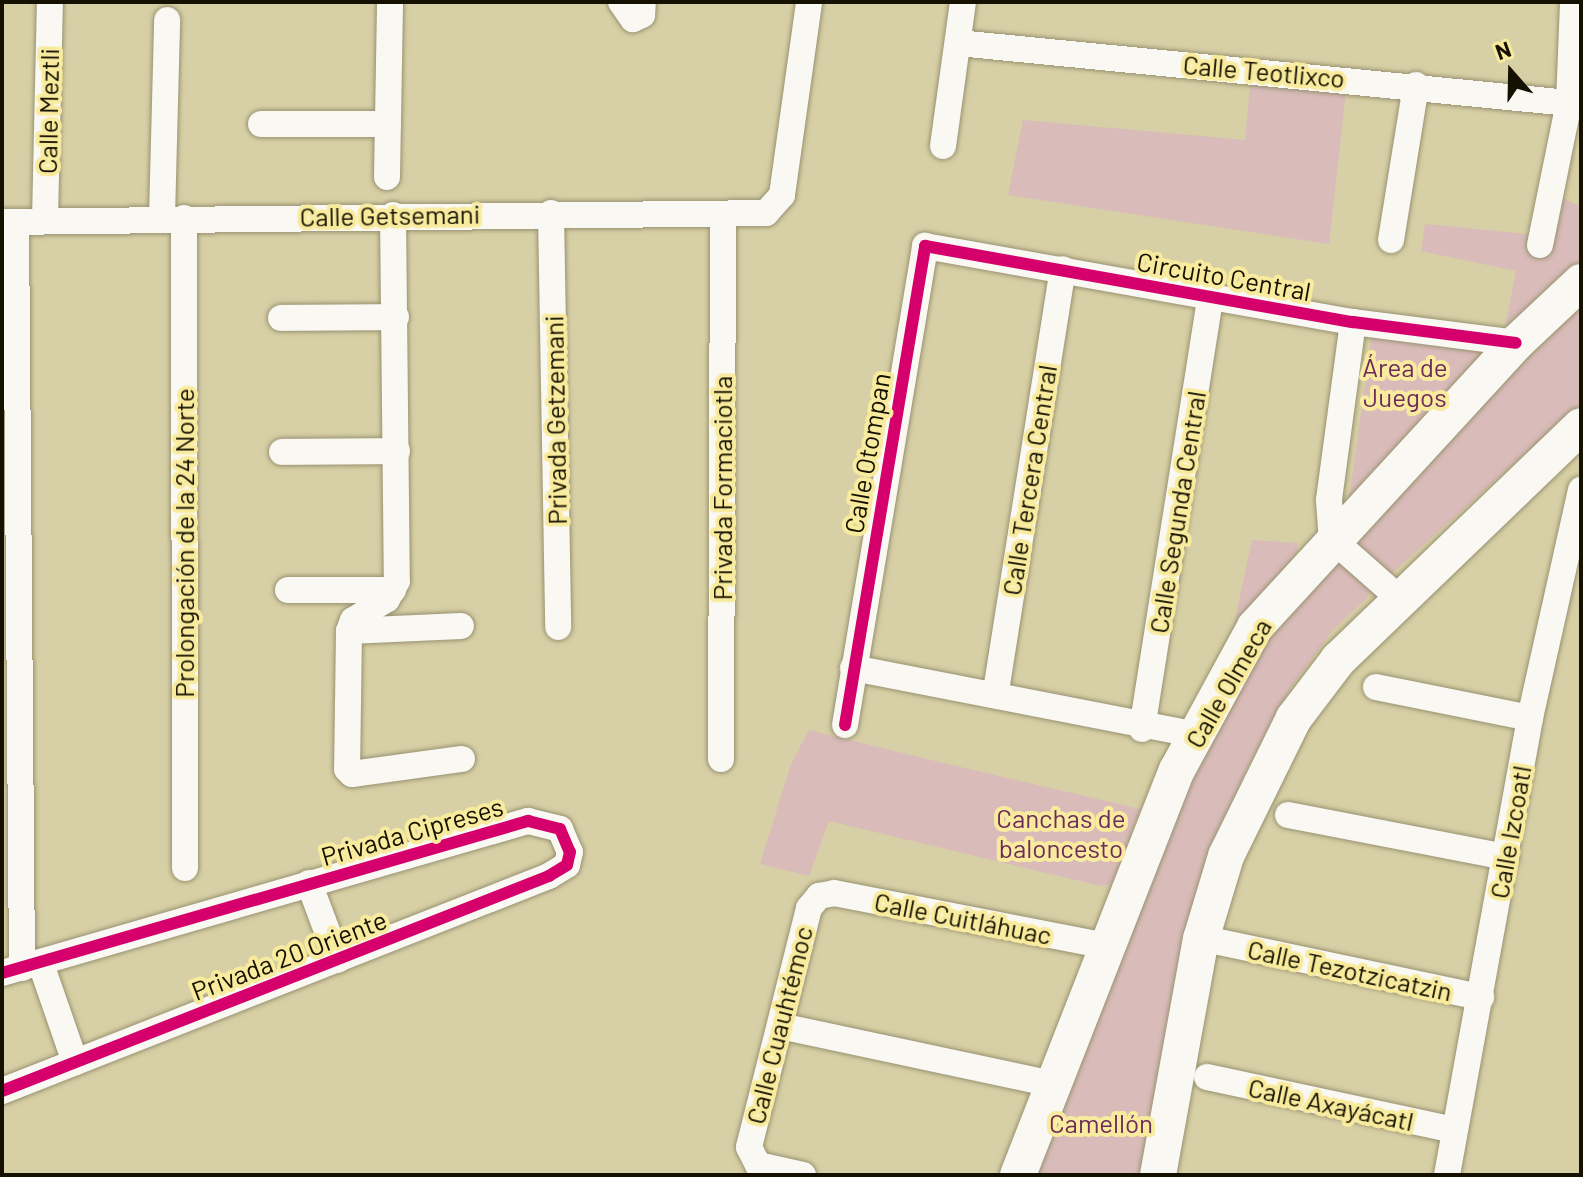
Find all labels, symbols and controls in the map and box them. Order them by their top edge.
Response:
north arrow [1471,32,1551,112]
text: N [1491,35,1514,64]
street label: Calle Meztli [31,48,65,174]
street label: Calle Teotlixco [1182,48,1346,94]
street label: Calle Getsemani [299,198,481,232]
street label: Circuito Central [1135,245,1313,307]
street label: Privada Getzemani [538,315,572,525]
park label: Área de Juegos [1362,351,1448,412]
street label: Calle Tercera Central [995,362,1063,598]
street label: Calle Otompan [838,370,896,536]
street label: Privada Formaciotla [706,376,738,600]
street label: Prolongación de la 24 Norte [168,388,200,698]
street label: Calle Segunda Central [1142,389,1212,635]
street label: Calle Olmeca [1178,613,1278,753]
street label: Calle Izcoatl [1483,763,1537,901]
street label: Privada Cipreses [317,790,507,872]
park label: Canchas de baloncesto [996,802,1126,864]
street label: Calle Cuitláhuac [872,886,1054,950]
street label: Privada 20 Oriente [187,903,391,1007]
street label: Calle Cuauhtémoc [739,923,819,1127]
street label: Calle Tezotzicatzin [1245,933,1455,1007]
street label: Calle Axayácatl [1246,1071,1416,1137]
park label: Camellón [1049,1107,1153,1139]

